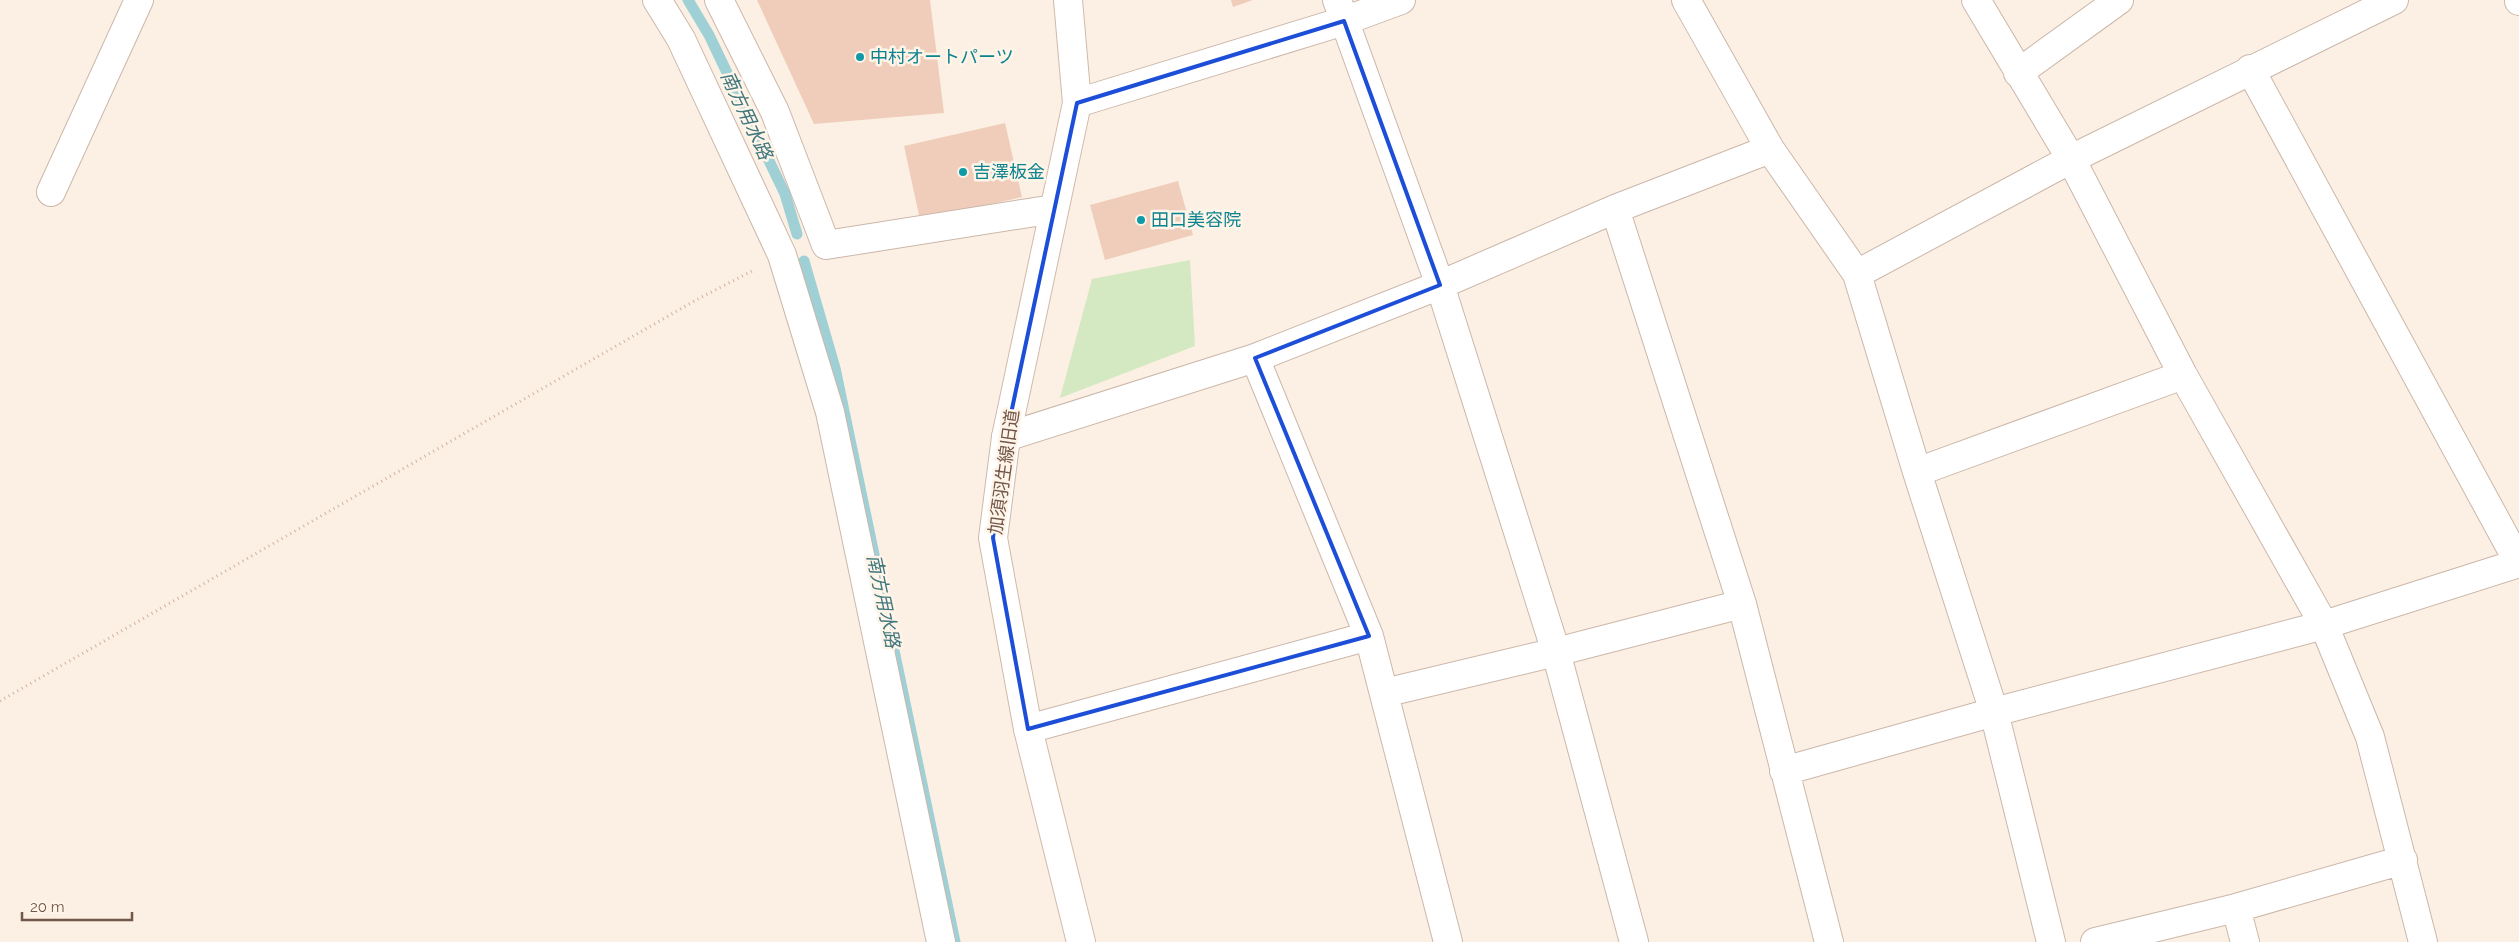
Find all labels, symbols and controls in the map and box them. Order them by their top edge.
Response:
place label: 中村オートパーツ [870,46,1014,67]
marker: 中村オートパーツ [854,51,866,63]
water label: 南方用水路 [717,67,778,165]
place label: 吉澤板金 [973,161,1045,182]
marker: 吉澤板金 [957,166,969,178]
place label: 田口美容院 [1151,209,1241,230]
marker: 田口美容院 [1135,214,1147,226]
street label: 加須羽生線旧道 [984,408,1023,536]
water label: 南方用水路 [863,552,905,652]
scale bar [22,890,132,922]
text: 20 m [30,898,65,916]

